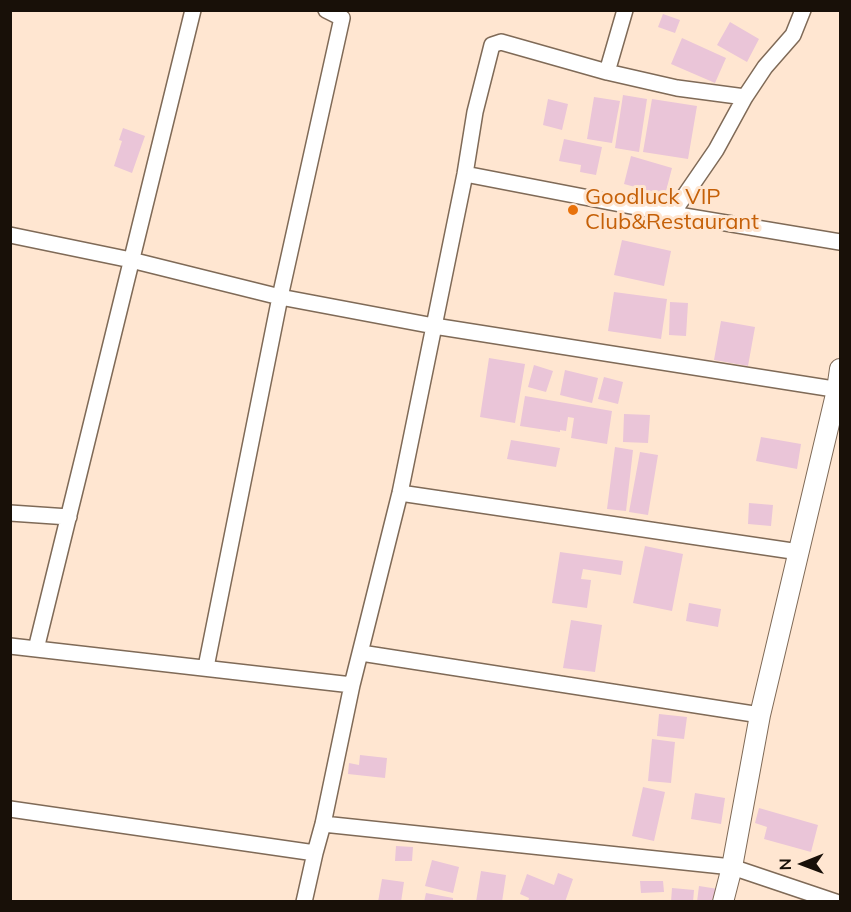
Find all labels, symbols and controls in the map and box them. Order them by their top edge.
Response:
place label: Goodluck VIP Club&Restaurant [585,184,759,236]
marker: Goodluck VIP Club&Restaurant [566,203,580,217]
north arrow [773,834,833,894]
text: N [775,858,795,871]

